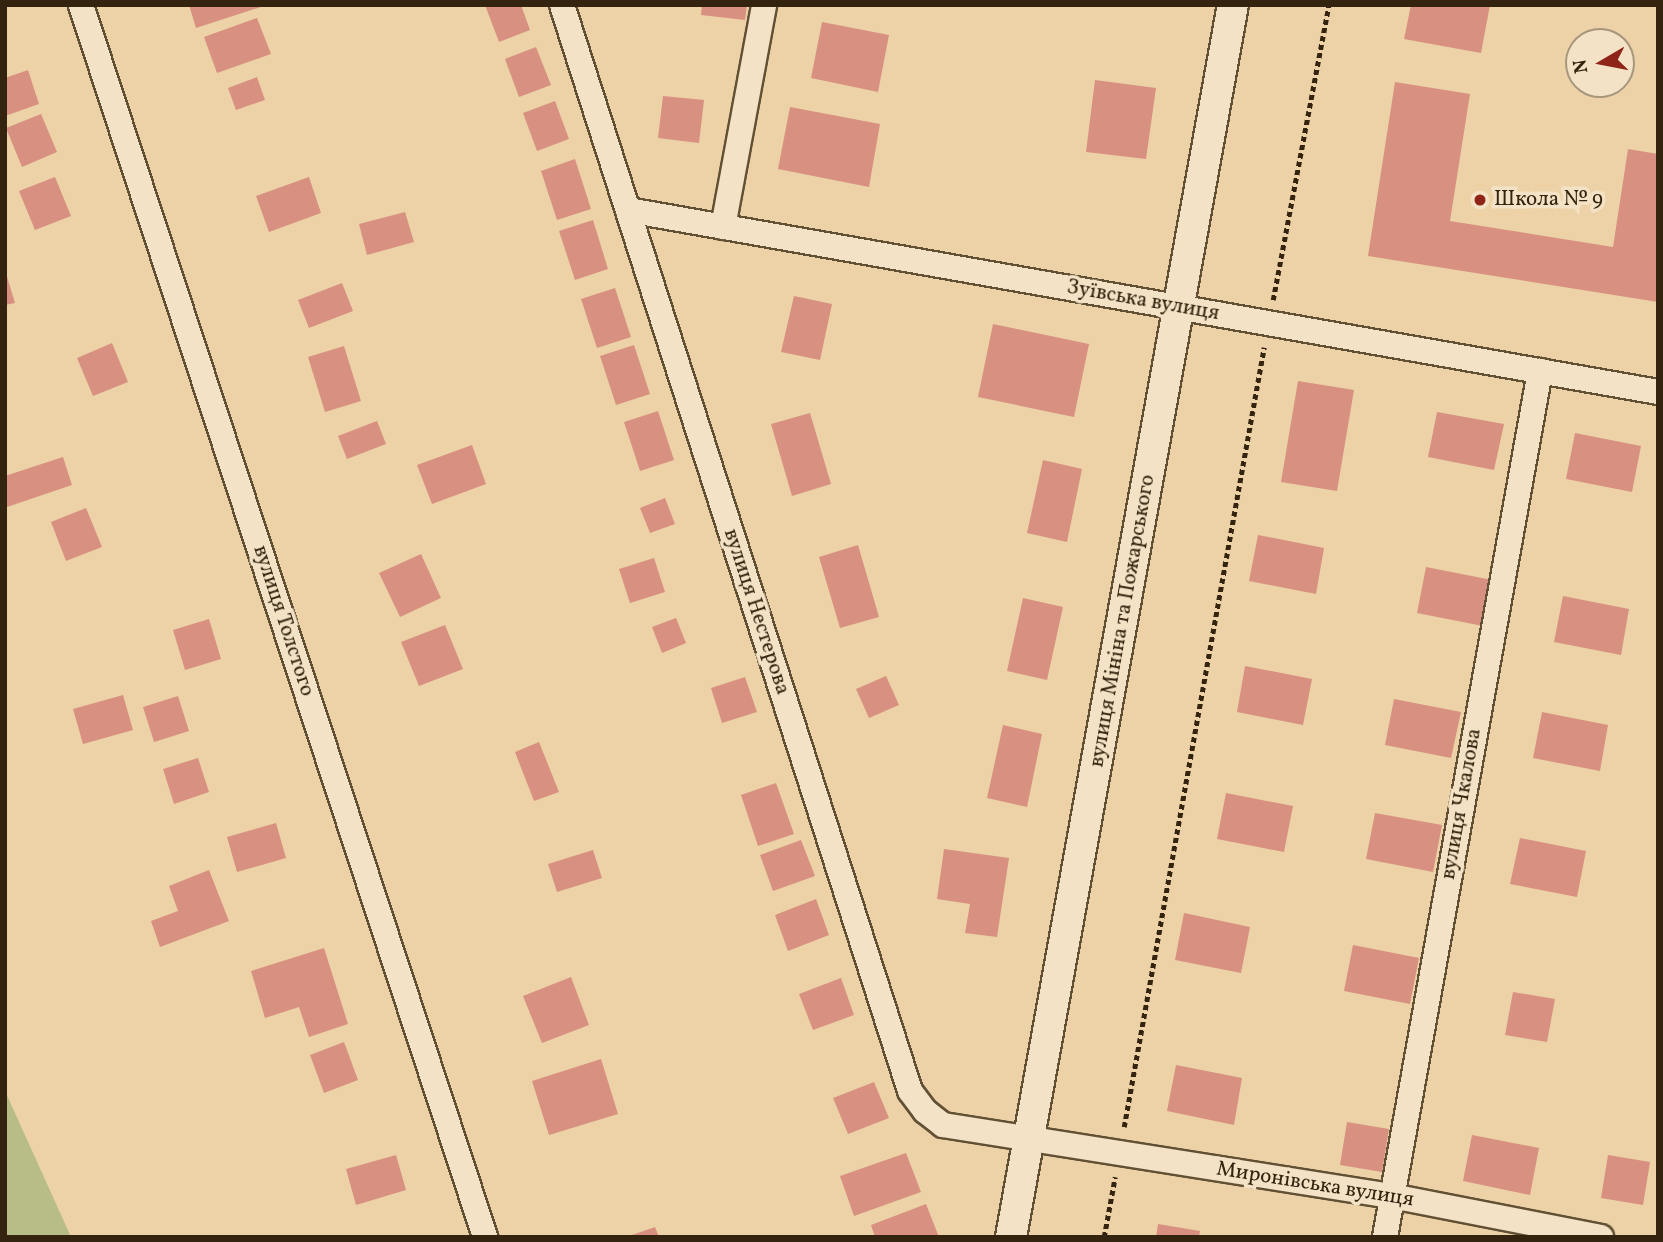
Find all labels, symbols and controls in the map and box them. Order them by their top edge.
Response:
north arrow [1565,28,1635,98]
text: N [1567,57,1595,75]
place label: Школа № 9 [1494,187,1603,213]
marker: Школа № 9 [1472,192,1488,208]
street label: Зуївська вулиця [1065,275,1221,327]
street label: вулиця Мініна та Пожарського [1085,472,1161,770]
street label: вулиця Нестерова [717,526,795,698]
street label: вулиця Толстого [247,542,319,700]
street label: вулиця Чкалова [1436,726,1488,882]
street label: Миронівська вулиця [1215,1157,1415,1213]

